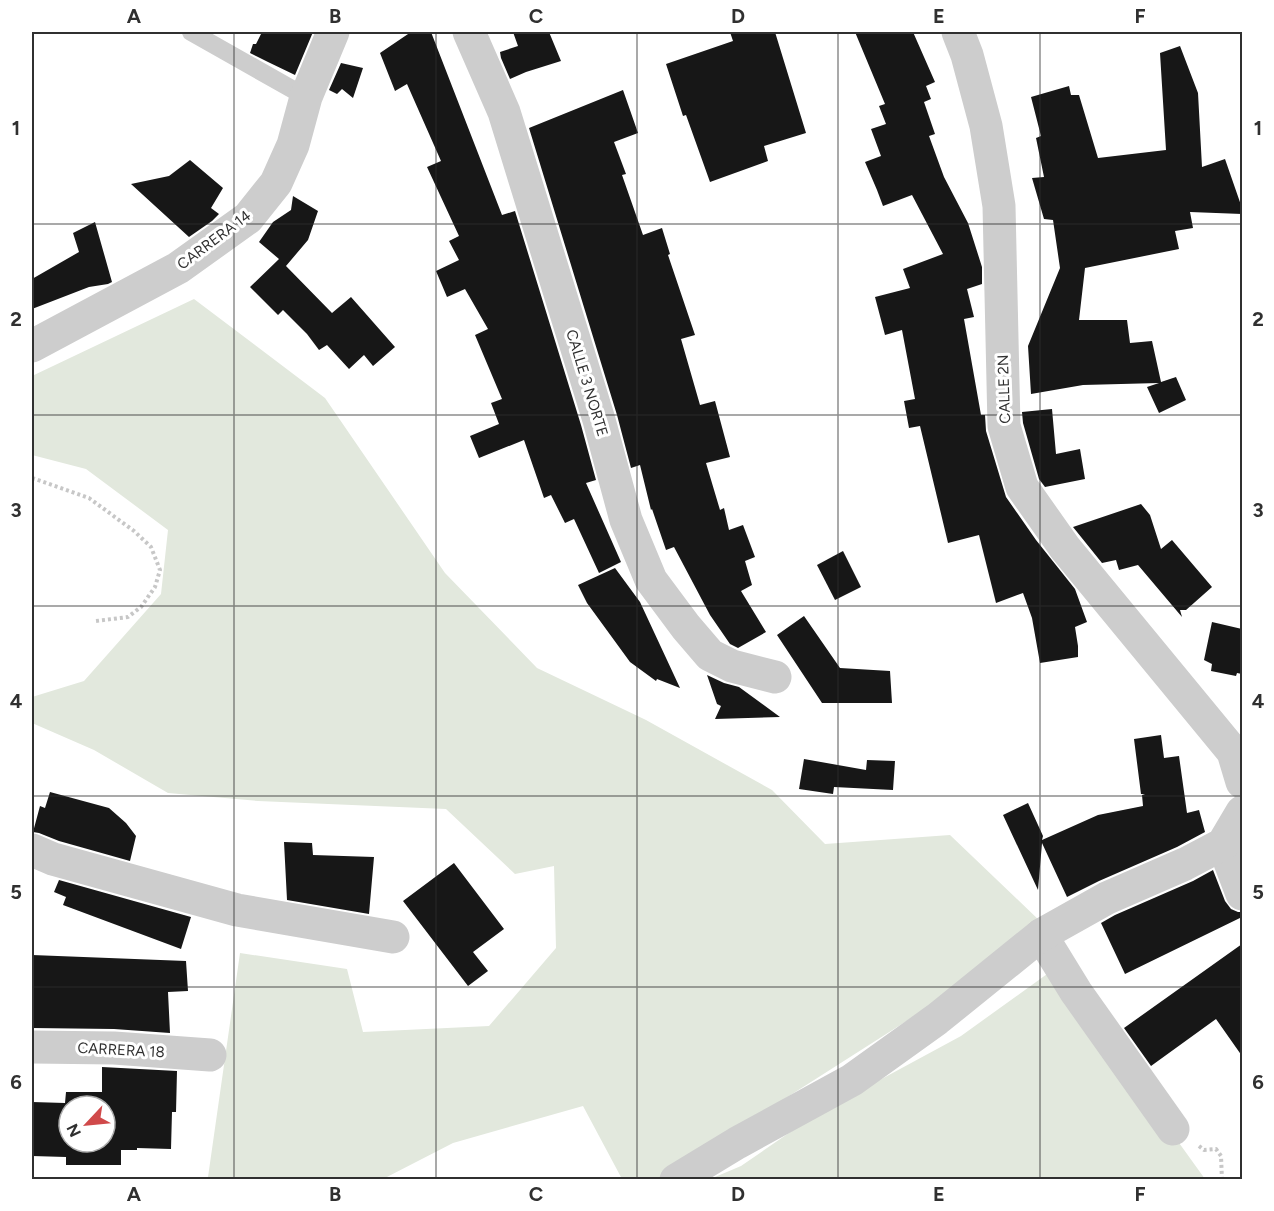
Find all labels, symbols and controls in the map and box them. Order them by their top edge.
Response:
text: A [127,4,142,28]
text: B [329,4,341,28]
text: C [529,4,543,28]
text: D [731,4,745,28]
text: E [933,4,945,28]
text: F [1134,4,1146,28]
text: 1 [12,116,20,140]
text: 1 [1254,116,1262,140]
street label: CARRERA 14 [174,207,254,273]
text: 2 [10,307,22,331]
text: 2 [1252,307,1264,331]
street label: CALLE 3 NORTE [562,327,612,439]
street label: CALLE 2N [994,354,1014,424]
text: 3 [10,498,22,522]
text: 3 [1252,498,1264,522]
text: 4 [10,689,23,713]
text: 4 [1252,689,1265,713]
text: 5 [10,880,22,904]
text: 5 [1252,880,1264,904]
street label: CARRERA 18 [77,1039,165,1061]
text: 6 [10,1070,22,1094]
text: 6 [1252,1070,1264,1094]
north arrow [57,1094,117,1154]
text: N [63,1121,85,1140]
text: A [127,1182,142,1206]
text: B [329,1182,341,1206]
text: C [529,1182,543,1206]
text: D [731,1182,745,1206]
text: E [933,1182,945,1206]
text: F [1134,1182,1146,1206]

